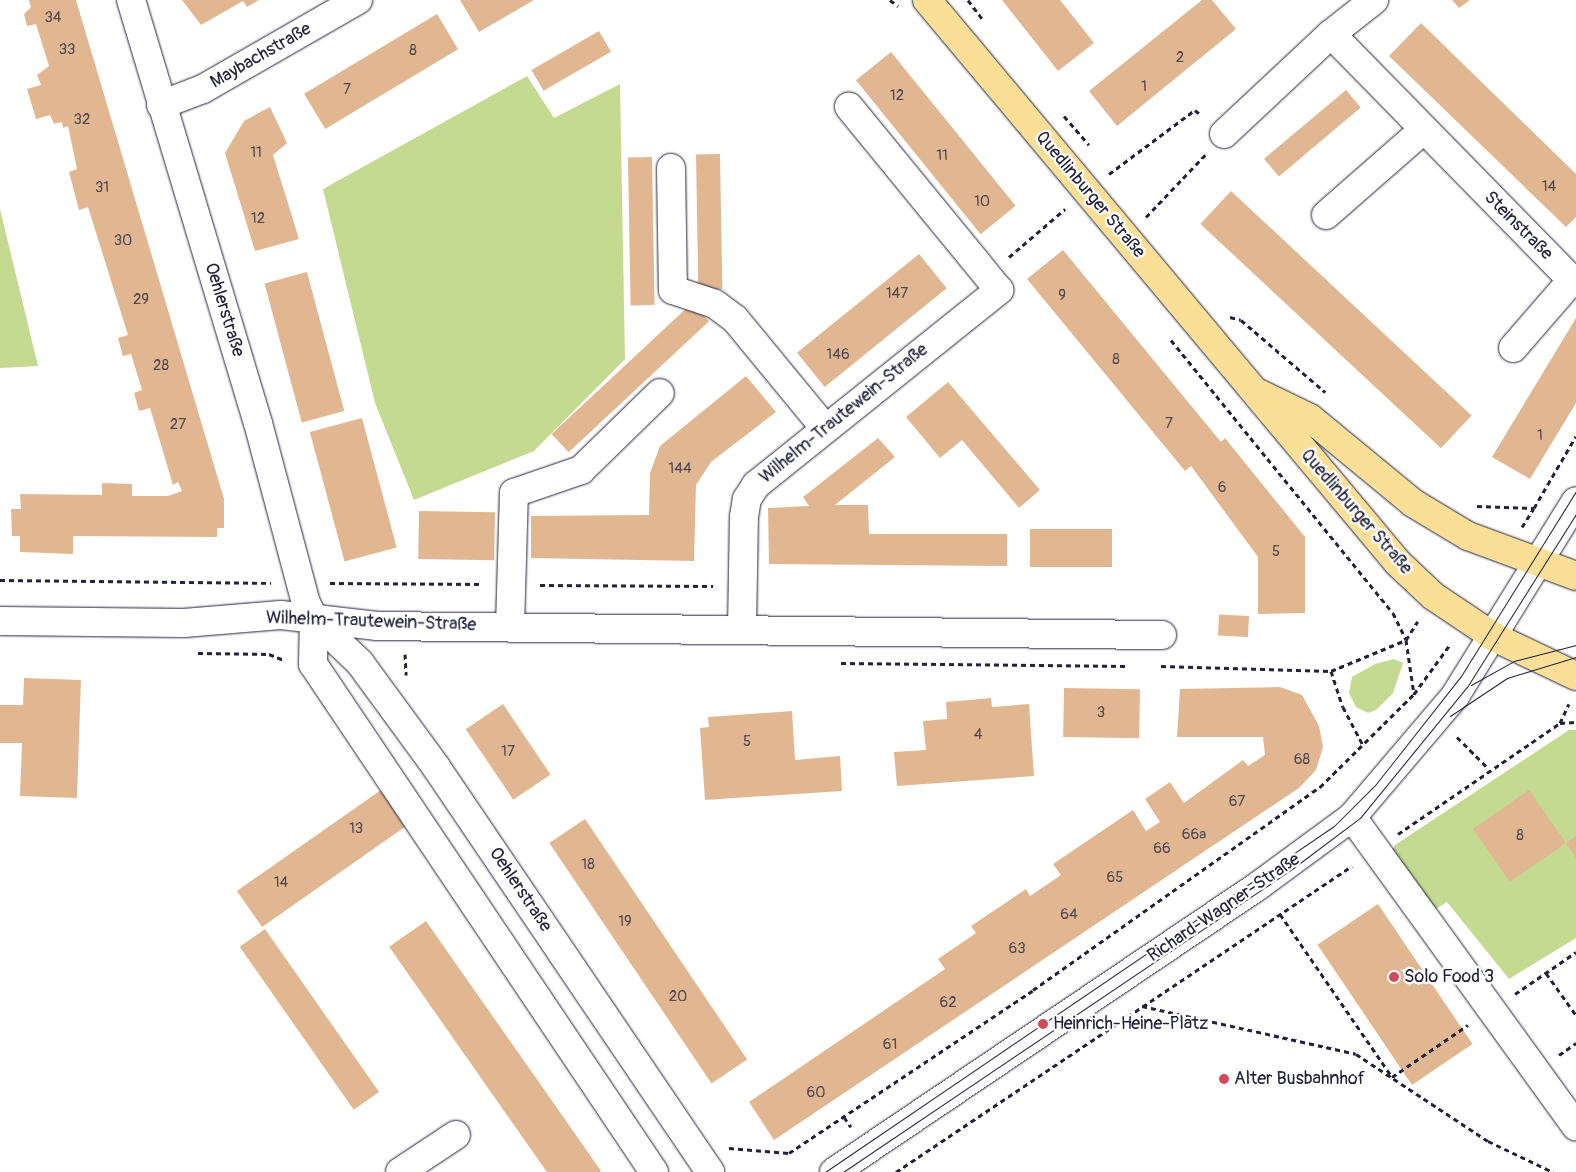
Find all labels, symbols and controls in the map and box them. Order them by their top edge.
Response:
house number: 34 [44,9,62,27]
street label: Maybachstraße [207,18,315,94]
house number: 33 [59,41,75,59]
house number: 8 [409,42,417,60]
house number: 2 [1176,49,1184,67]
house number: 1 [1141,78,1147,96]
house number: 7 [343,81,351,99]
house number: 12 [890,87,904,105]
house number: 32 [74,111,90,129]
street label: Quedlinburger Straße [1031,127,1149,263]
house number: 11 [250,144,262,162]
house number: 11 [936,147,948,165]
house number: 14 [1542,178,1556,196]
house number: 31 [95,179,109,197]
street label: Steinstraße [1479,187,1557,265]
house number: 10 [974,193,990,211]
house number: 12 [251,210,265,228]
house number: 30 [114,232,132,250]
street label: Oehlerstraße [199,260,249,360]
house number: 147 [886,285,908,303]
house number: 9 [1058,287,1066,305]
house number: 29 [133,291,149,309]
street label: Wilhelm-Trautewein-Straße [755,339,933,489]
house number: 146 [826,346,850,364]
house number: 8 [1112,351,1120,369]
house number: 28 [153,357,169,375]
house number: 7 [1165,415,1173,433]
house number: 27 [170,416,186,434]
house number: 1 [1537,427,1543,445]
street label: Quedlinburger Straße [1296,445,1416,579]
house number: 144 [668,460,692,478]
house number: 6 [1218,479,1226,497]
house number: 5 [1272,543,1280,561]
street label: Wilhelm-Trautewein-Straße [266,608,476,636]
house number: 3 [1097,704,1105,722]
house number: 4 [974,726,982,744]
house number: 5 [743,733,751,751]
house number: 17 [501,743,515,761]
house number: 68 [1294,751,1310,769]
house number: 67 [1229,793,1245,811]
house number: 13 [349,820,363,838]
house number: 66a [1182,826,1206,844]
house number: 8 [1516,827,1524,845]
house number: 66 [1153,840,1171,858]
street label: Oehlerstraße [484,844,556,936]
street label: Richard-Wagner-Straße [1144,849,1304,967]
house number: 18 [581,856,595,874]
house number: 65 [1107,869,1123,887]
house number: 14 [274,874,288,892]
house number: 64 [1060,906,1078,924]
house number: 19 [618,913,632,931]
house number: 63 [1008,940,1026,958]
place label: Solo Food 3 [1404,966,1494,988]
marker: Solo Food 3 [1388,971,1400,983]
house number: 20 [669,988,687,1006]
house number: 62 [939,994,957,1012]
place label: Heinrich-Heine-Platz [1053,1013,1208,1035]
marker: Heinrich-Heine-Platz [1037,1018,1049,1030]
house number: 61 [883,1036,897,1054]
place label: Alter Busbahnhof [1234,1068,1365,1090]
marker: Alter Busbahnhof [1218,1073,1230,1085]
house number: 60 [807,1084,825,1102]

